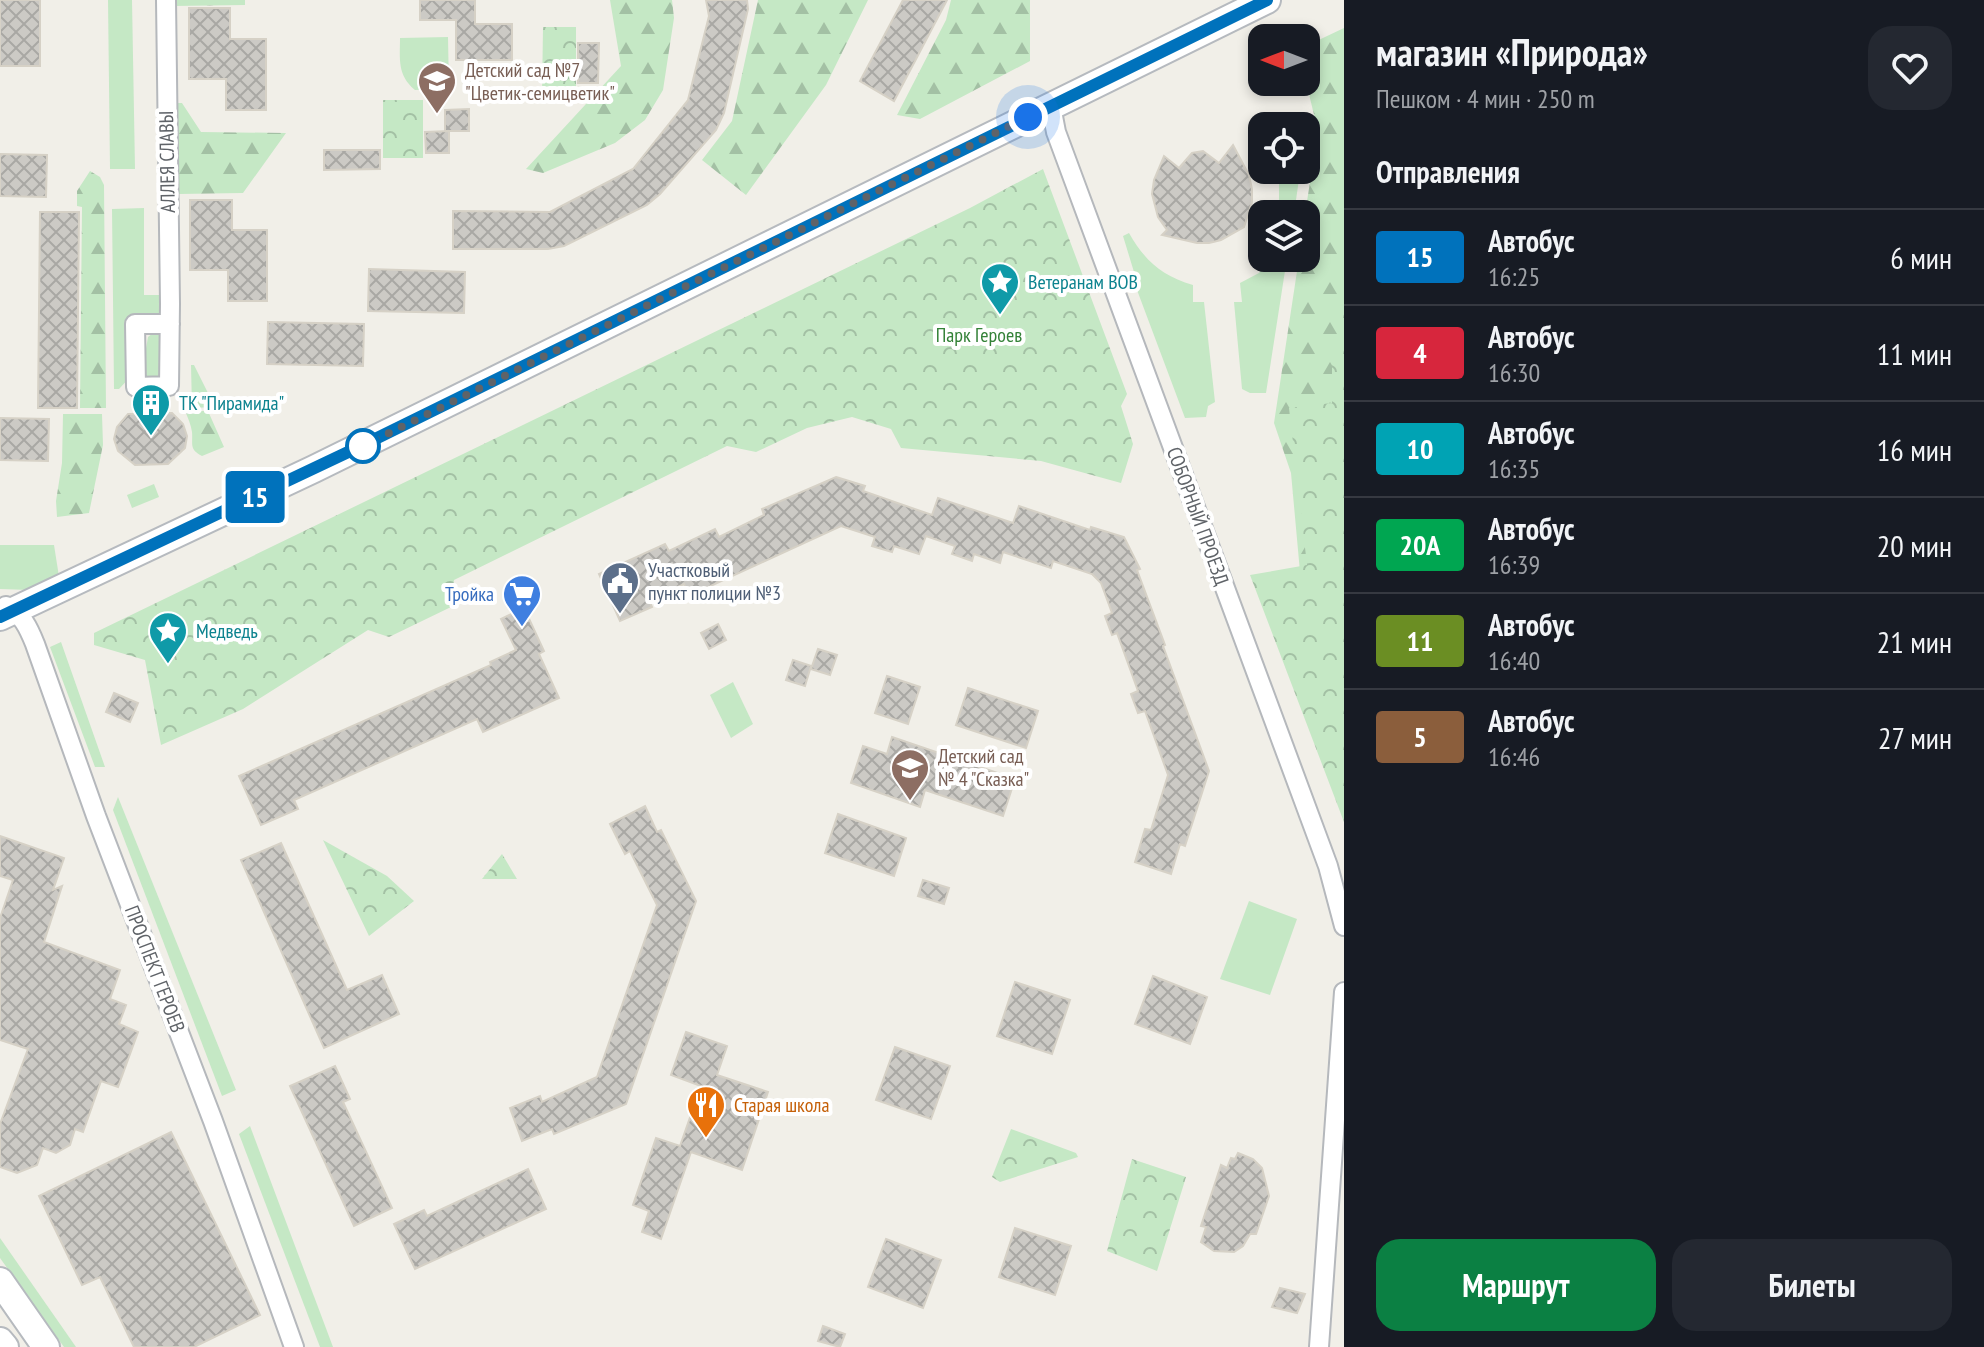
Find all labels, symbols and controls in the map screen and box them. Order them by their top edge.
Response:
north arrow [1248,24,1320,96]
map controls [1248,24,1320,272]
button: heart [1868,26,1952,110]
text: магазин «Природа» [1376,27,1648,76]
place label: Детский сад №7 "Цветик-семицветик" [465,57,615,106]
school or university icon: Детский сад №7 "Цветик-семицветик" [416,60,458,115]
text: Пешком · 4 мин · 250 m [1376,82,1595,115]
your location [1008,97,1048,137]
street label: АЛЛЕЯ СЛАВЫ [153,111,181,213]
button: locate [1248,112,1320,184]
text: Отправления [1376,152,1520,191]
button: layers [1248,200,1320,272]
text: Автобус [1488,221,1575,260]
text: 15 [1407,238,1433,275]
text: 6 мин [1890,238,1952,277]
text: 16:25 [1488,260,1540,293]
place icon: Ветеранам ВОВ [979,261,1021,316]
place label: Ветеранам ВОВ [1028,269,1138,295]
text: Автобус [1488,317,1575,356]
park label: Парк Героев [936,322,1022,348]
text: 4 [1413,334,1427,371]
text: 11 мин [1877,334,1952,373]
text: 16:30 [1488,356,1540,389]
building icon: ТК "Пирамида" [130,382,172,437]
place label: ТК "Пирамида" [179,390,284,416]
text: Автобус [1488,413,1575,452]
unlabelled marker [346,429,380,463]
text: 10 [1407,430,1433,467]
text: 16 мин [1877,430,1952,469]
street label: СОБОРНЫЙ ПРОЕЗД [1161,443,1235,589]
text: 16:35 [1488,452,1540,485]
line badge: 15 [219,471,291,523]
text: 15 [242,478,268,515]
text: Автобус [1488,509,1575,548]
text: 20А [1400,526,1440,563]
text: 20 мин [1877,526,1952,565]
text: 16:39 [1488,548,1540,581]
place label: Участковый пункт полиции №3 [648,557,781,606]
public building icon: Участковый пункт полиции №3 [599,560,641,615]
supermarket icon: Тройка [501,573,543,628]
place label: Тройка [445,581,494,607]
text: Автобус [1488,605,1575,644]
place icon: Медведь [147,610,189,665]
place label: Медведь [196,618,258,644]
text: 11 [1407,622,1433,659]
text: 21 мин [1877,622,1952,661]
text: 16:40 [1488,644,1540,677]
text: Автобус [1488,701,1575,740]
text: 5 [1413,718,1427,755]
text: 27 мин [1878,718,1952,757]
text: 16:46 [1488,740,1540,773]
place label: Детский сад № 4 "Сказка" [938,743,1029,792]
school or university icon: Детский сад № 4 "Сказка" [889,747,931,802]
street label: ПРОСПЕКТ ГЕРОЕВ [119,902,191,1036]
restaurant icon: Старая школа [685,1084,727,1139]
place label: Старая школа [734,1092,829,1118]
button: Маршрут [1376,1239,1656,1331]
button: Билеты [1672,1239,1952,1331]

